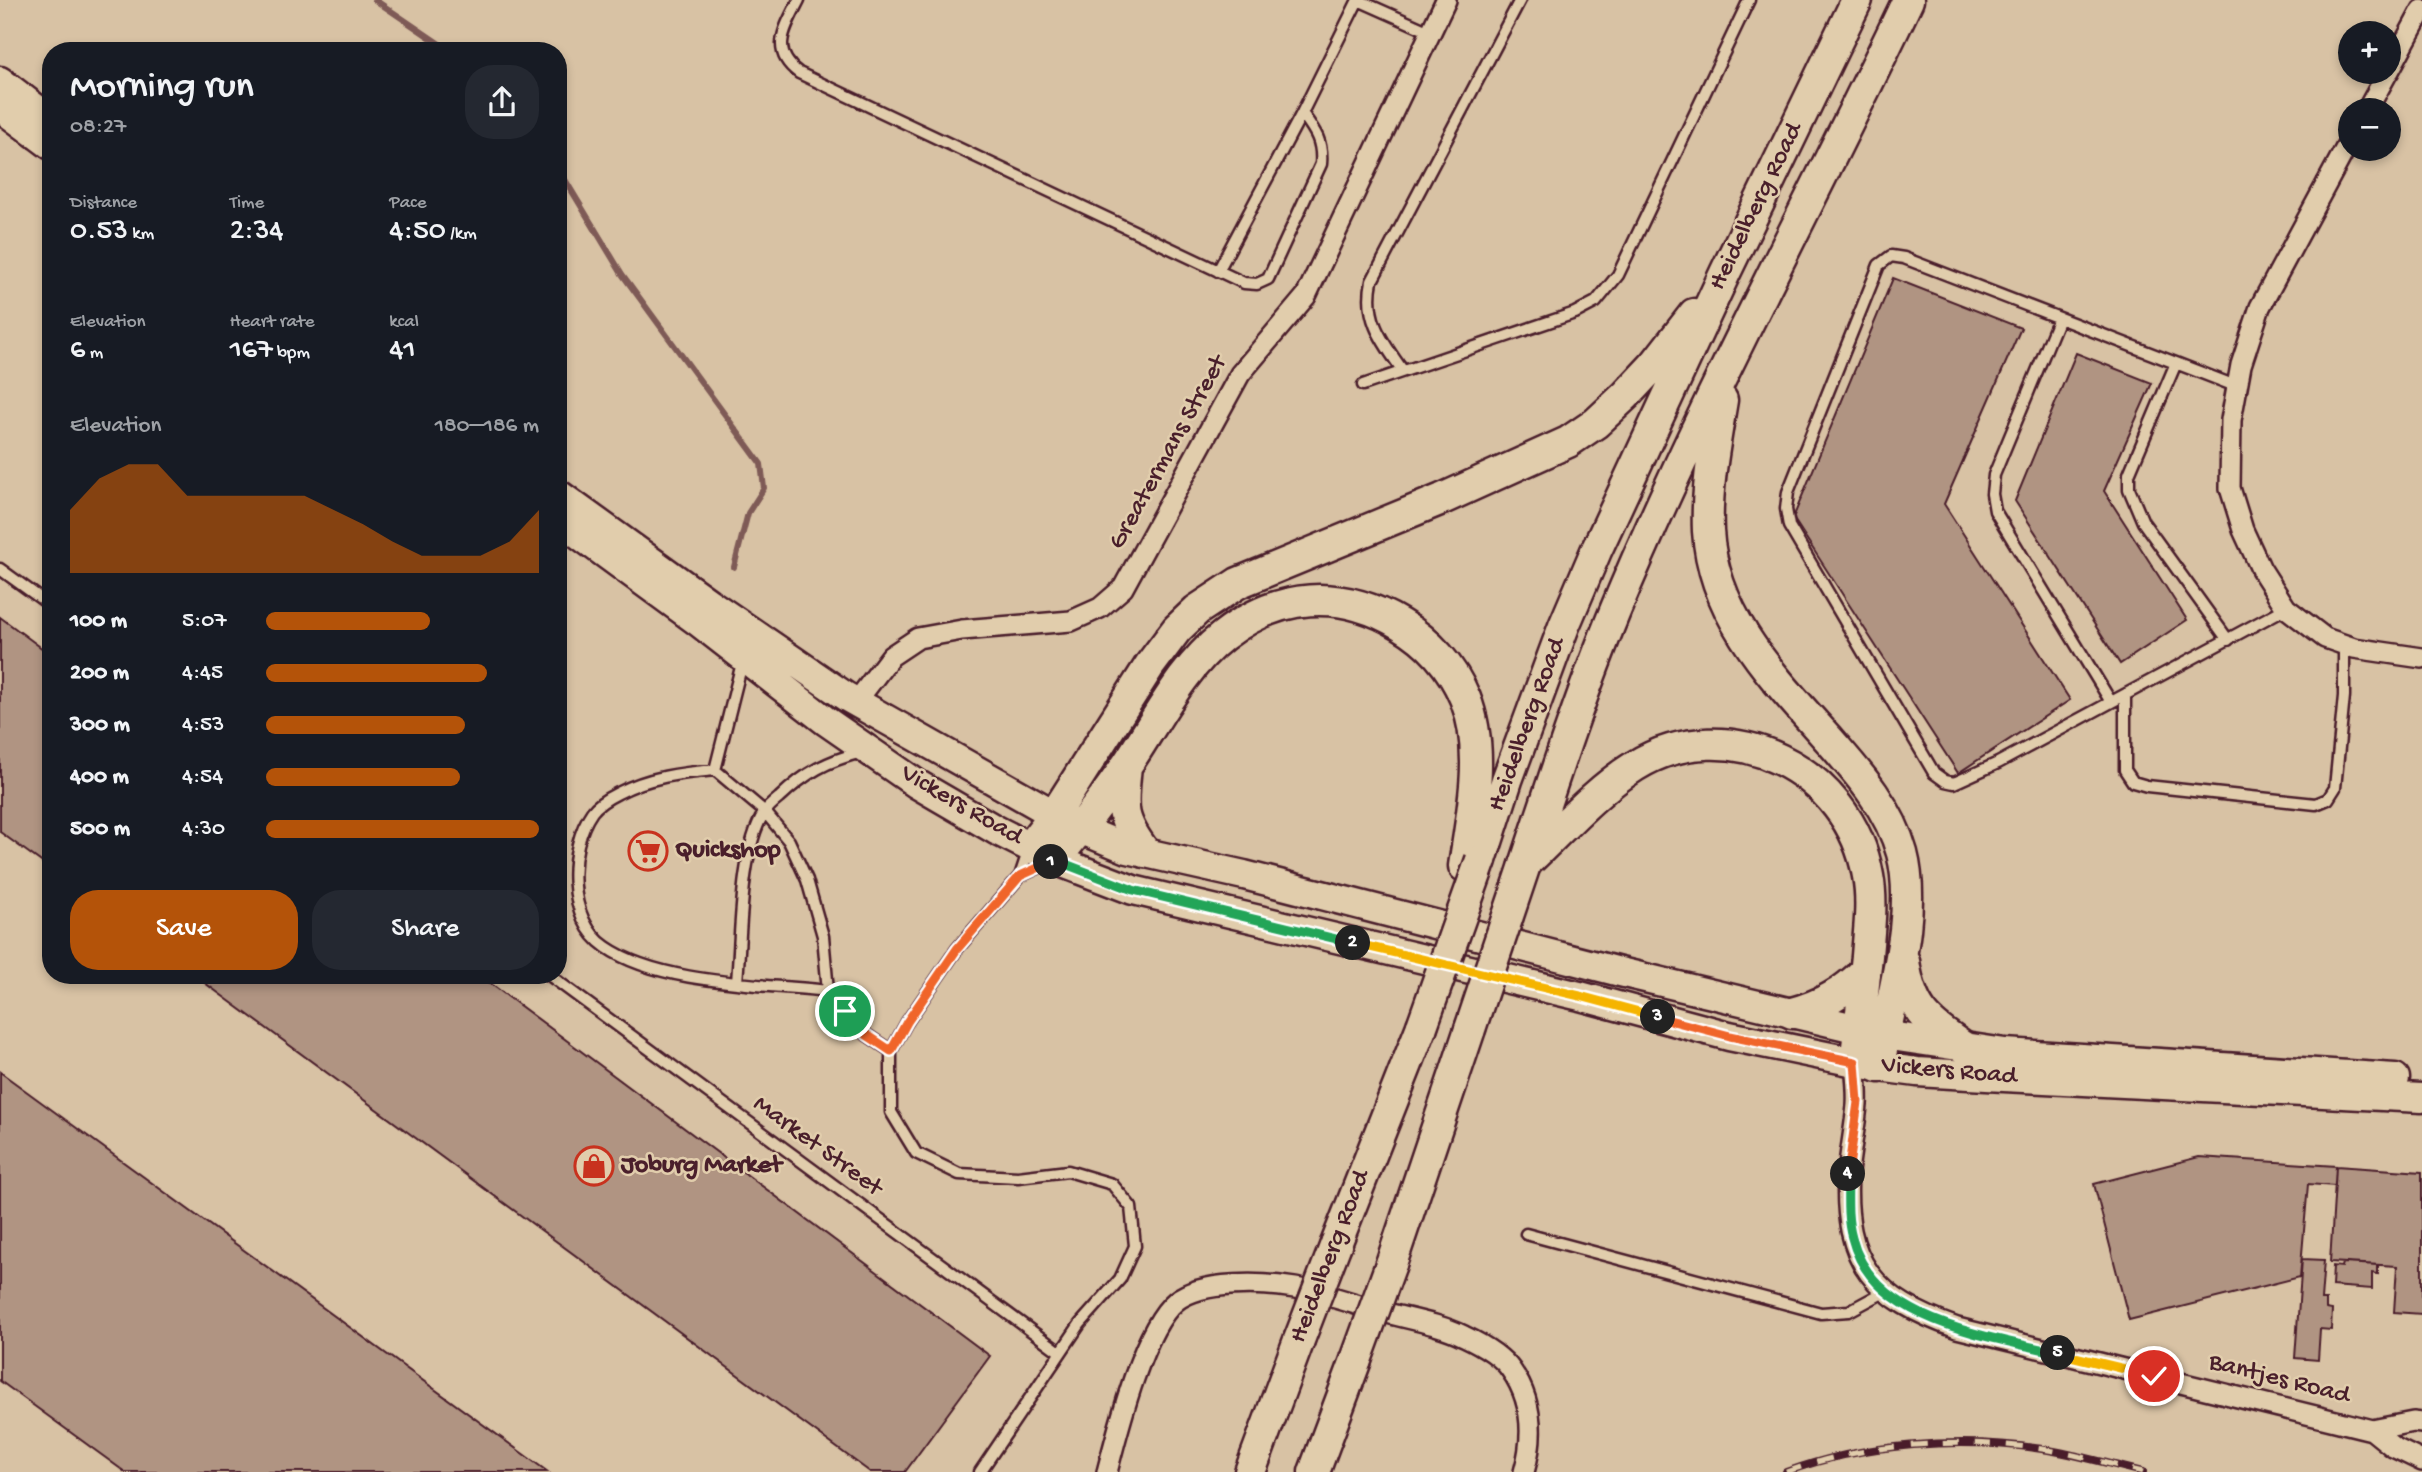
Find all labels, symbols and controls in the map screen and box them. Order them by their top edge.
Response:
map controls [2338,21,2401,161]
button: + [2338,21,2401,84]
button: share [465,65,539,139]
text: Morning run [70,66,254,110]
button: − [2338,98,2401,161]
text: 08:27 [70,114,126,141]
street label: Heidelberg Road [1703,117,1812,296]
text: Distance [70,192,137,215]
text: Time [230,192,264,215]
text: Pace [389,192,427,215]
text: 0.53 [70,215,128,250]
text: 2:34 [230,215,284,250]
text: 4:50 [389,215,446,250]
text: km [128,223,154,246]
text: /km [446,223,477,246]
text: Elevation [70,311,146,334]
text: Heart rate [230,311,315,334]
text: kcal [389,311,419,334]
text: 6 [70,334,85,369]
text: 167 [230,334,273,369]
text: 41 [389,334,416,369]
text: m [85,342,103,365]
text: bpm [273,342,310,365]
street label: Greatermans Street [1103,349,1236,555]
text: Elevation [70,413,161,440]
text: 180–186 m [435,413,539,440]
text: 100 m [70,608,127,635]
text: 5:07 [182,608,226,635]
street label: Heidelberg Road [1482,632,1574,816]
text: 200 m [70,660,129,687]
text: 4:45 [182,660,223,687]
text: 300 m [70,712,130,739]
text: 4:53 [182,712,224,739]
street label: Vickers Road [894,758,1029,854]
text: 400 m [70,764,129,791]
text: 4:54 [182,764,223,791]
text: 500 m [70,816,130,843]
text: 4:30 [182,816,225,843]
supermarket icon: Quickshop [627,830,669,872]
place label: Quickshop [675,836,781,867]
pin: 1 [1034,844,1068,880]
text: 1 [1047,850,1054,873]
button: Save [70,890,298,970]
button: Share [312,890,539,970]
pin: 2 [1336,926,1370,960]
text: 2 [1348,931,1357,954]
pin [815,981,875,1041]
icon: arrive [826,992,864,1030]
pin: 3 [1640,1000,1676,1034]
text: 3 [1653,1005,1662,1028]
street label: Vickers Road [1879,1051,2020,1094]
street label: Market Street [746,1090,890,1206]
shop icon: Joburg Market [573,1145,615,1187]
place label: Joburg Market [620,1151,784,1182]
pin: 4 [1830,1156,1866,1192]
text: 4 [1843,1162,1852,1185]
street label: Heidelberg Road [1284,1165,1379,1348]
pin: 5 [2040,1336,2076,1370]
text: 5 [2053,1341,2063,1364]
pin [2124,1346,2184,1406]
street label: Bantjes Road [2204,1347,2354,1413]
icon: check [2135,1357,2173,1395]

